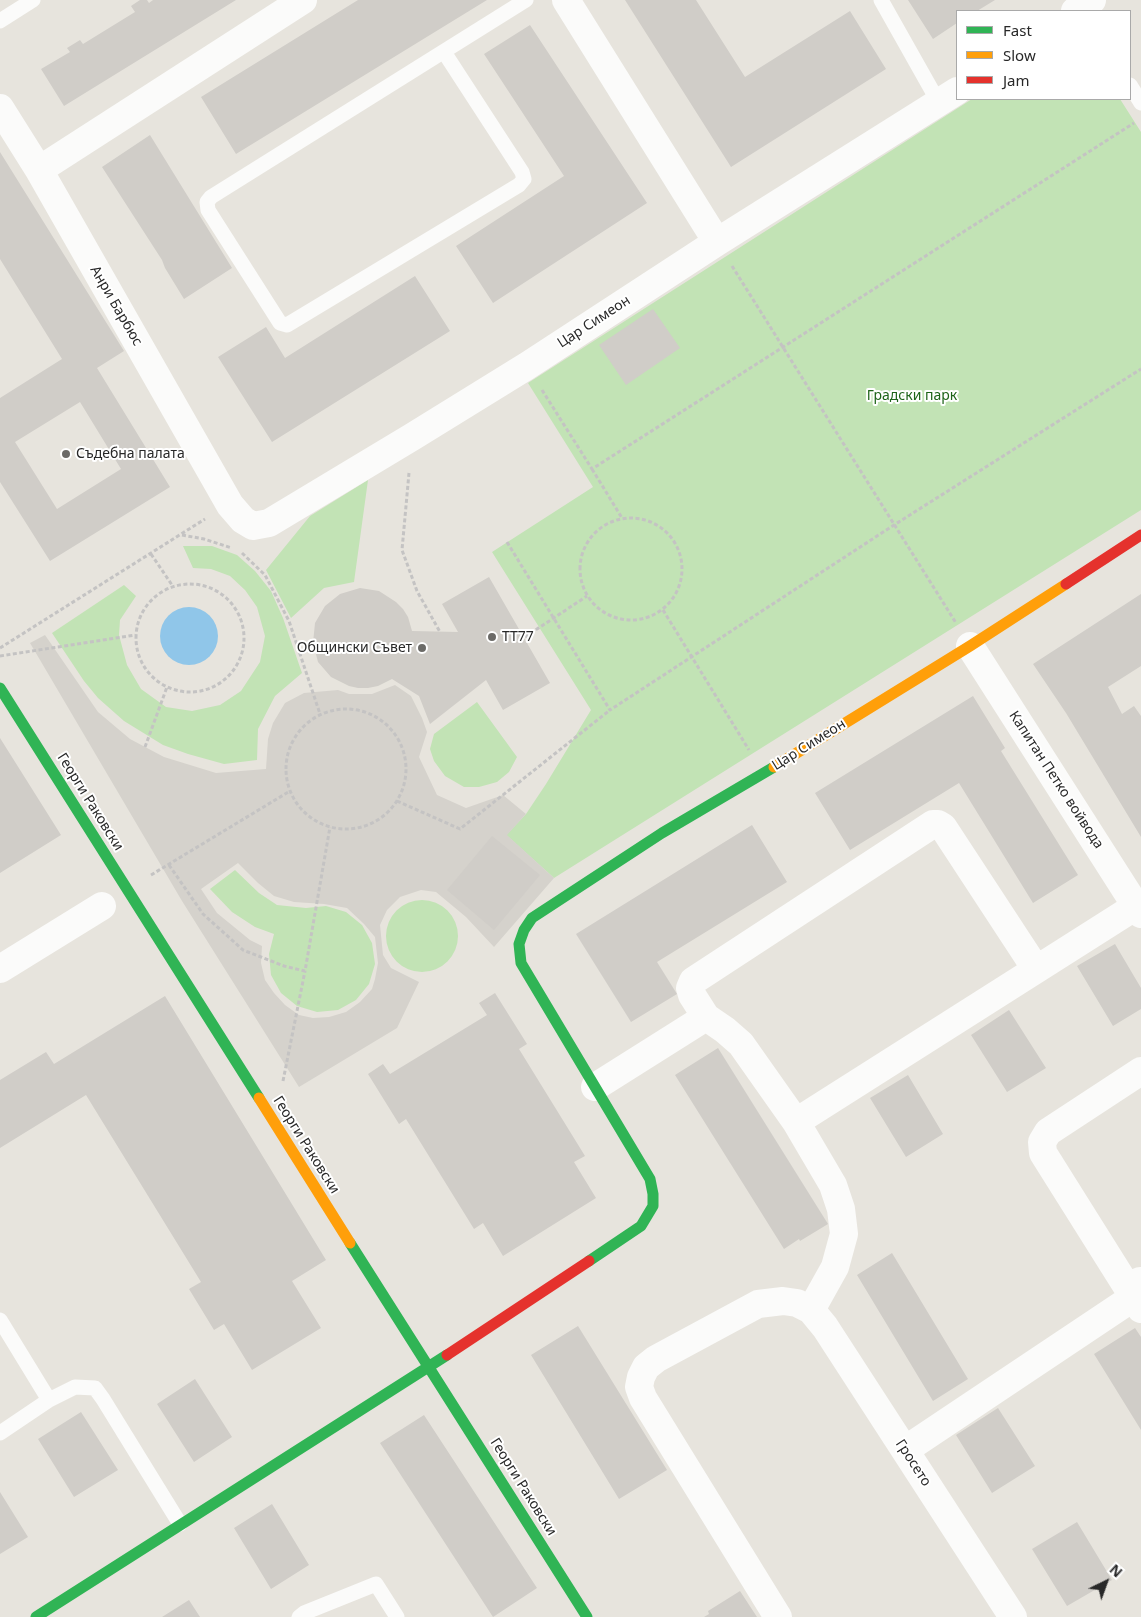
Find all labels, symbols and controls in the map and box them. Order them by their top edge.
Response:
legend [956,10,1131,100]
text: Fast [1003,20,1032,40]
text: Slow [1003,45,1036,65]
text: Jam [1003,70,1030,90]
street label: Анри Барбюс [86,263,146,349]
street label: Цар Симеон [554,292,634,352]
park label: Градски парк [867,388,957,404]
place label: Съдебна палата [76,446,185,462]
marker: Съдебна палата [60,448,72,460]
place label: TT77 [502,629,534,645]
marker: TT77 [486,631,498,643]
place label: Общински Съвет [297,640,412,656]
marker: Общински Съвет [416,642,428,654]
street label: Капитан Петко войвода [1005,708,1107,852]
street label: Цар Симеон [769,716,849,774]
street label: Георги Раковски [53,750,127,854]
street label: Георги Раковски [269,1093,343,1197]
street label: Георги Раковски [486,1435,560,1539]
street label: Гросето [892,1436,934,1490]
north arrow [1081,1557,1131,1607]
text: N [1106,1560,1127,1581]

